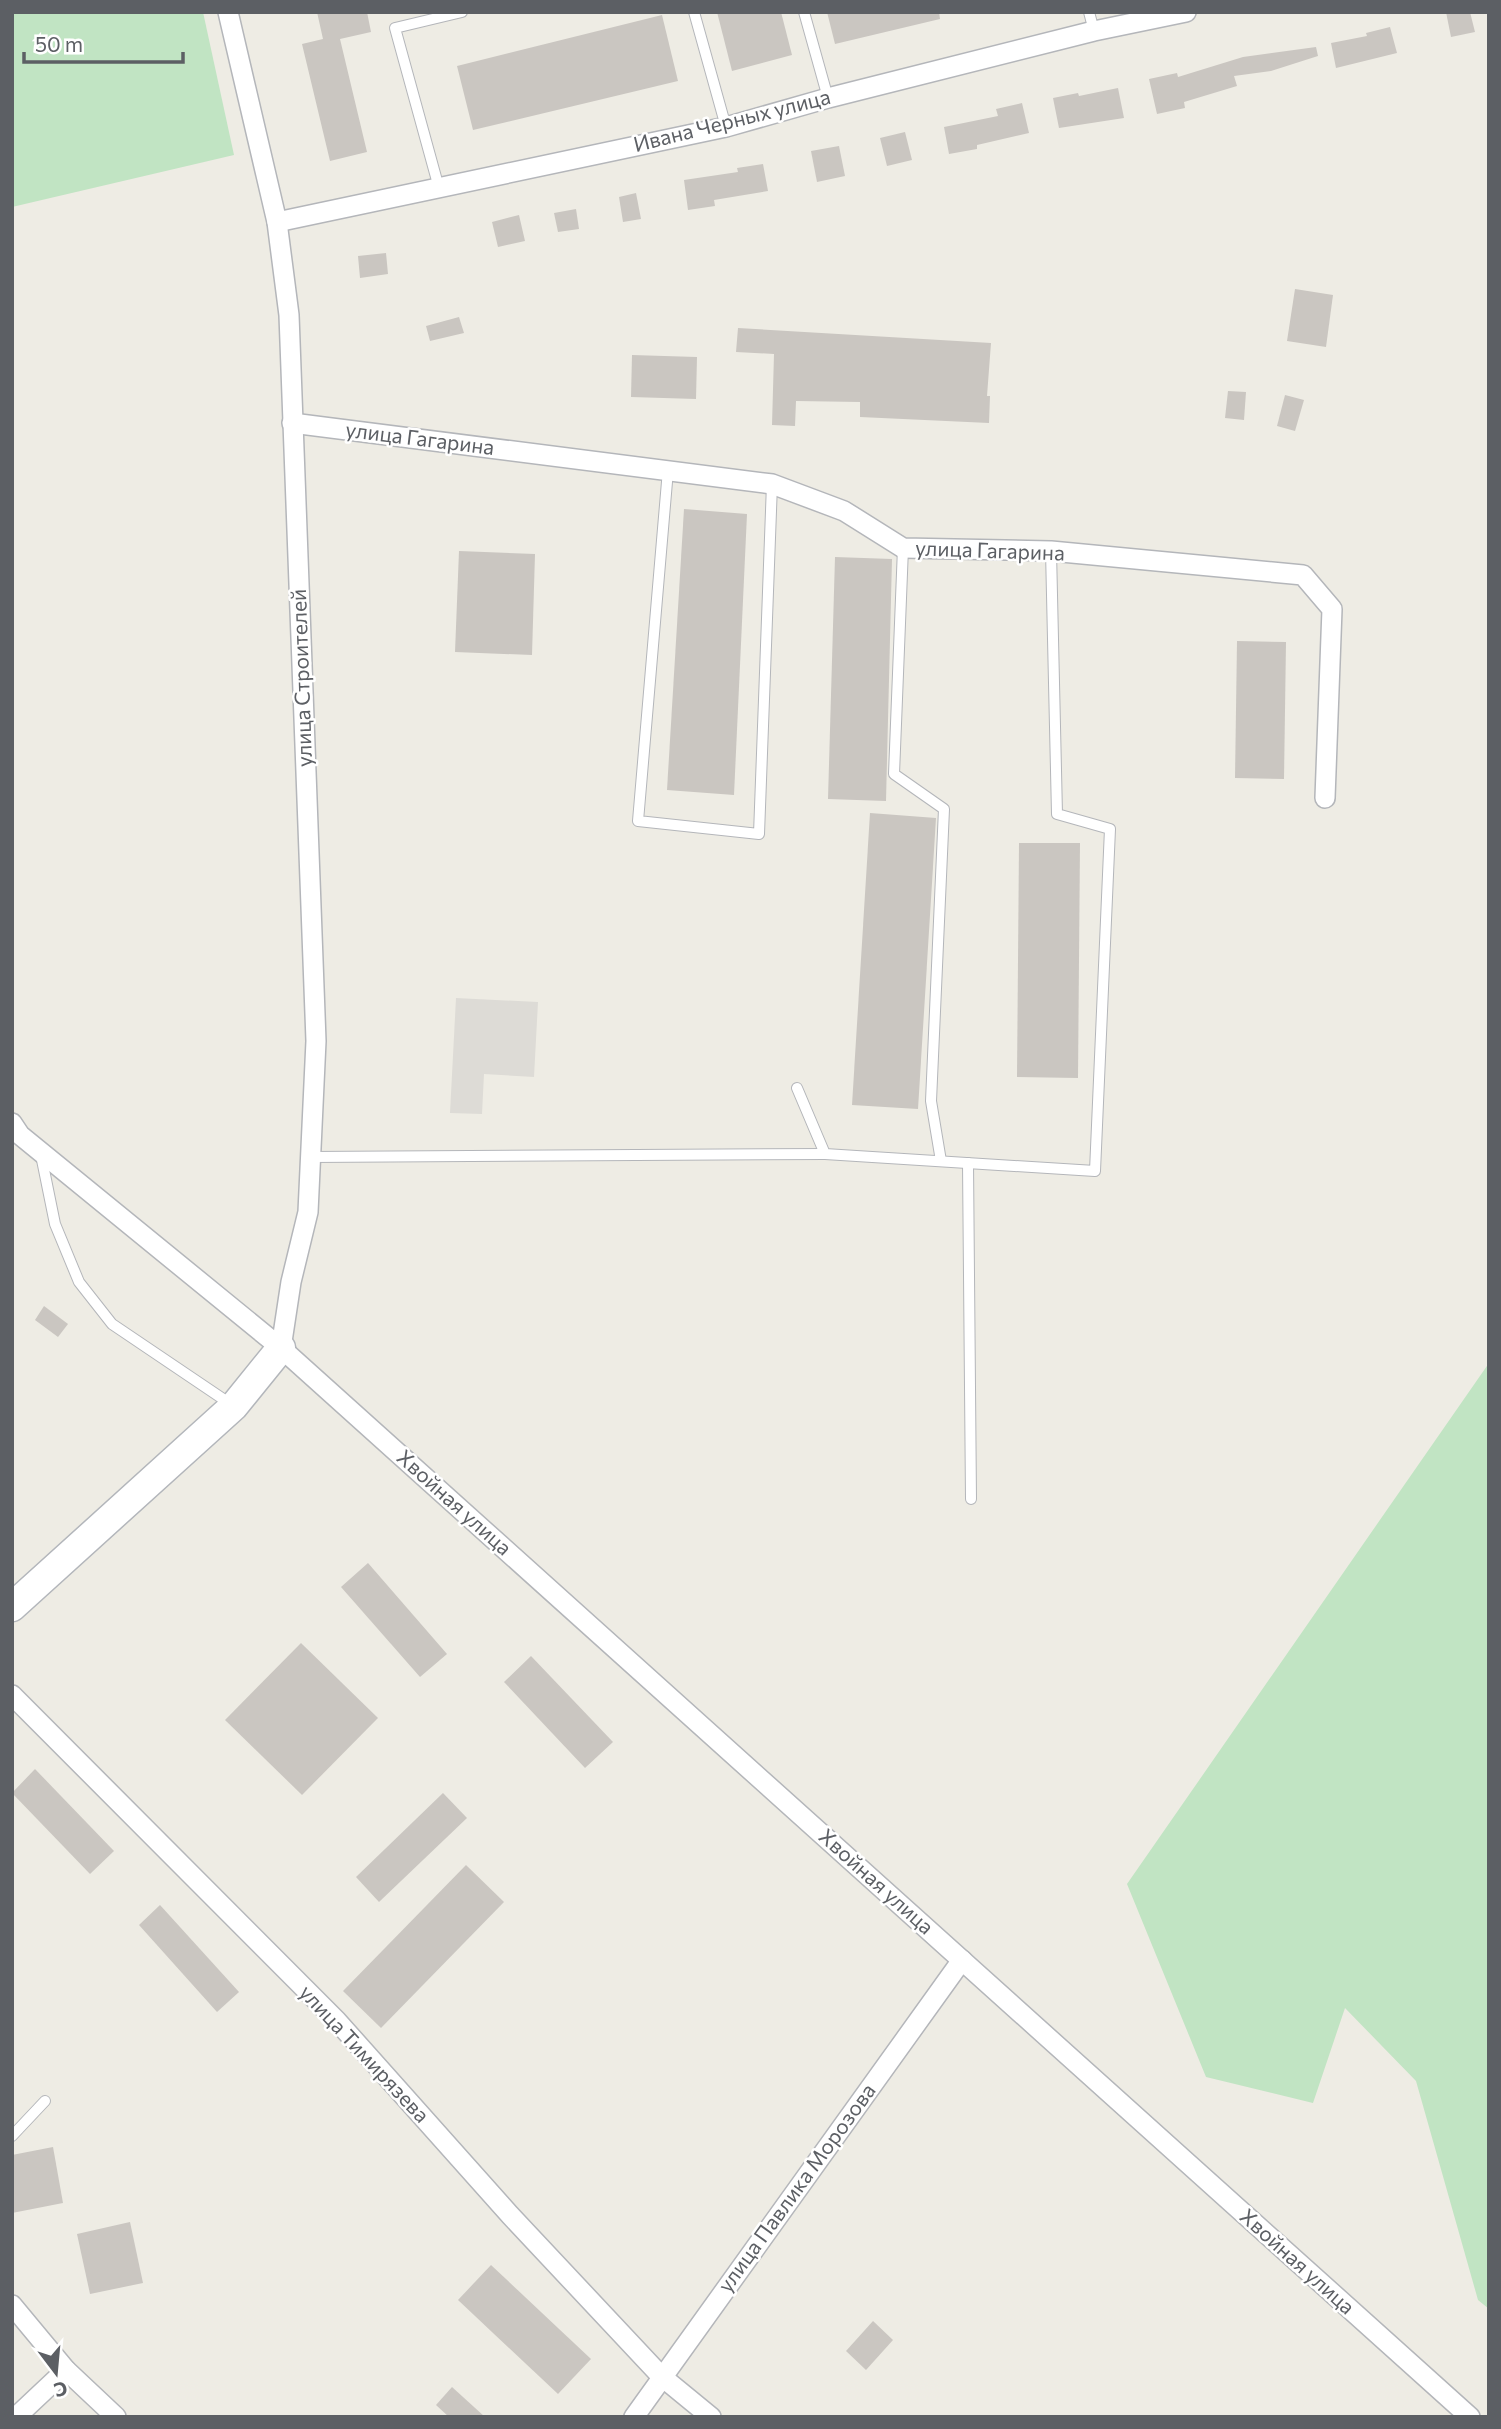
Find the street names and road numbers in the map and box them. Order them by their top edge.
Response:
street label: Ивана Черных улица [631,83,833,156]
street label: улица Гагарина [344,416,496,459]
street label: улица Гагарина [915,534,1065,565]
street label: улица Строителей [285,588,316,768]
street label: Хвойная улица [393,1444,517,1560]
street label: Хвойная улица [815,1823,939,1939]
street label: улица Тимирязева [295,1979,435,2127]
street label: улица Павлика Морозова [712,2078,880,2296]
street label: Хвойная улица [1236,2203,1360,2319]

